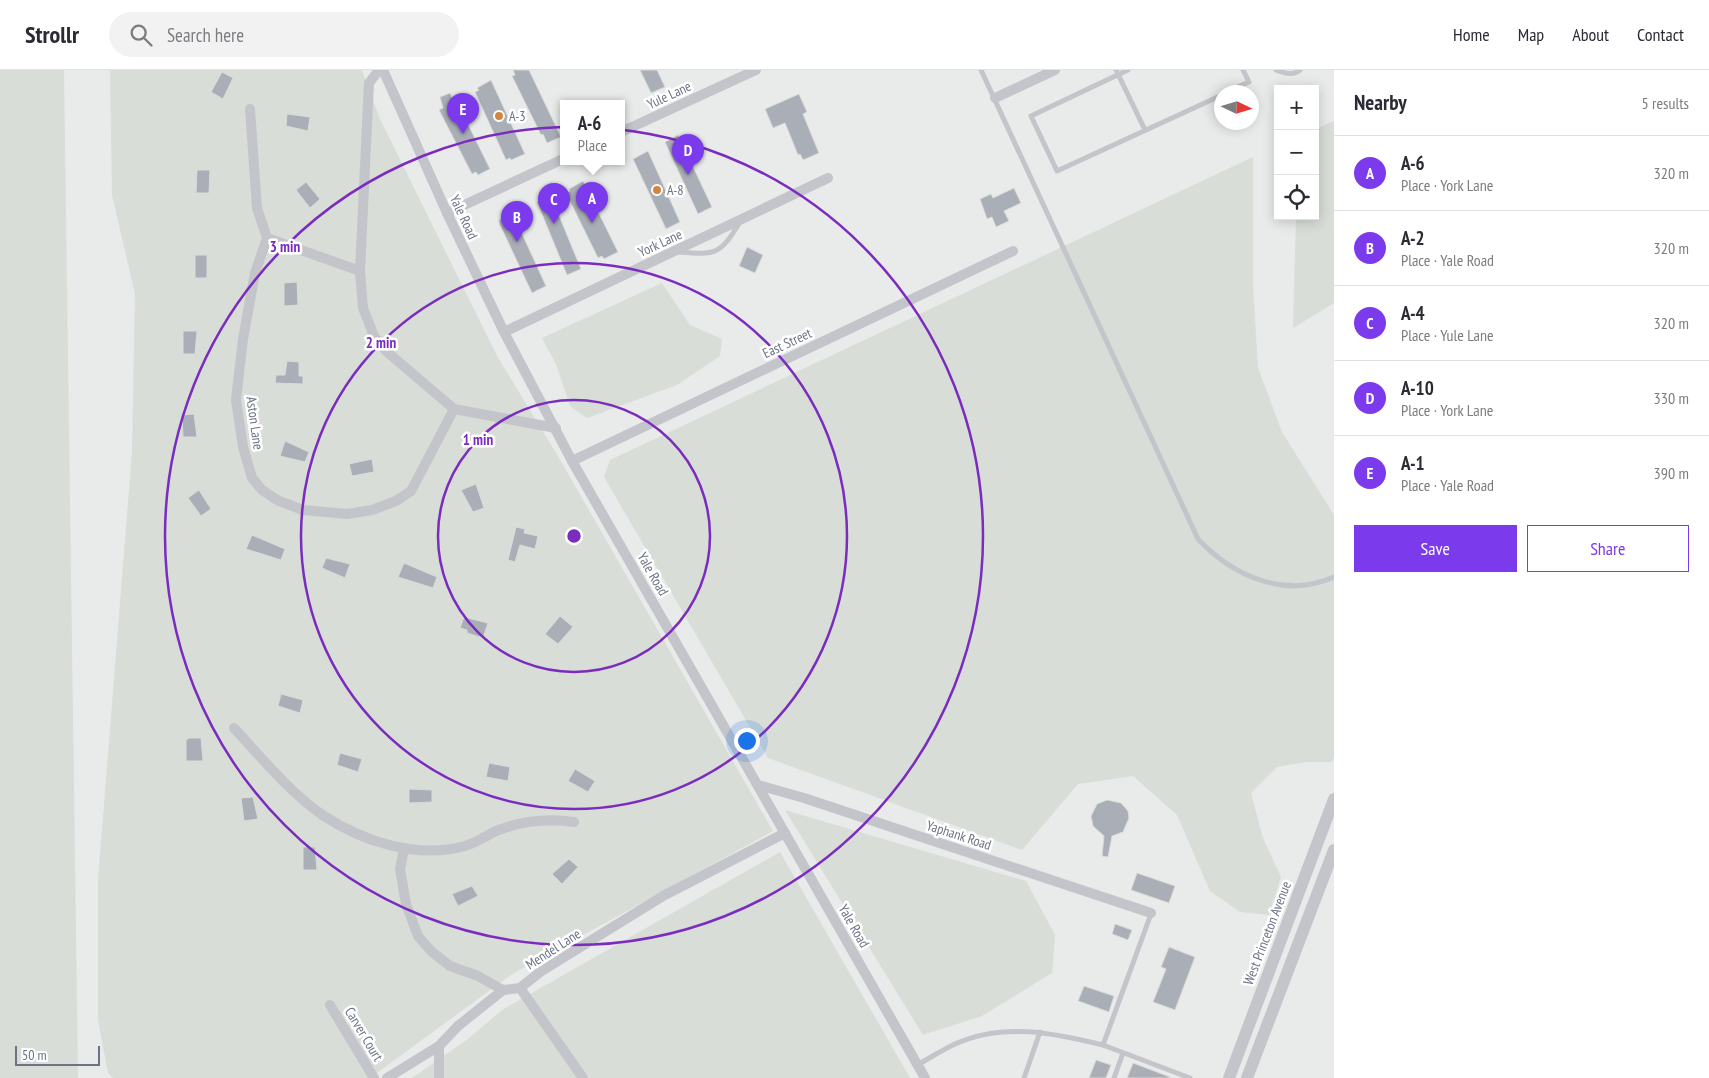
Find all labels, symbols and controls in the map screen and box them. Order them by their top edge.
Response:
search box [109,12,459,57]
text: Strollr [25,19,79,50]
icon: search [127,21,155,49]
text: Search here [167,23,244,47]
text: Home [1453,23,1490,46]
text: Map [1518,23,1544,46]
text: About [1572,23,1609,46]
text: Contact [1637,23,1684,46]
street label: Yule Lane [644,77,694,113]
north arrow [1214,85,1259,130]
map controls [1274,85,1319,220]
button: + [1274,85,1319,130]
text: Nearby [1354,89,1407,116]
pin: E [447,93,479,134]
text: 5 results [1642,93,1689,113]
popup [560,100,625,165]
place label: A-3 [509,107,526,125]
marker: A-3 [493,110,505,122]
text: A-6 [578,111,601,135]
button: − [1274,130,1319,175]
pin: D [672,134,704,175]
text: Place [578,135,607,155]
text: A-6 [1401,151,1425,175]
text: A [1366,163,1374,183]
text: 320 m [1654,163,1689,183]
button: locate [1274,175,1319,220]
text: Place · York Lane [1401,175,1493,195]
place label: A-8 [667,181,684,199]
pin: A [576,182,608,223]
pin: C [538,183,570,224]
marker: A-8 [651,184,663,196]
street label: Yale Road [446,192,482,242]
pin: B [501,201,533,242]
street label: York Lane [635,225,685,261]
text: A-2 [1401,226,1425,250]
text: 3 min [270,237,300,256]
text: B [1366,238,1374,258]
text: 320 m [1654,238,1689,258]
text: Place · Yale Road [1401,250,1494,270]
text: A-4 [1401,301,1425,325]
text: C [1366,313,1374,333]
text: 320 m [1654,313,1689,333]
street label: East Street [760,324,815,362]
text: Place · Yule Lane [1401,325,1494,345]
text: 2 min [366,333,396,352]
text: A-10 [1401,376,1434,400]
text: D [1366,388,1374,408]
text: 330 m [1654,388,1689,408]
street label: Aston Lane [242,395,268,451]
text: Place · York Lane [1401,400,1493,420]
text: 1 min [463,430,493,449]
text: A-1 [1401,451,1425,475]
text: E [1367,463,1373,483]
text: 390 m [1654,463,1689,483]
text: Place · Yale Road [1401,475,1494,495]
button: Save [1354,525,1517,572]
button: Share [1527,525,1689,572]
centre of rings [565,527,583,545]
street label: Yale Road [633,549,673,599]
your location [734,728,760,754]
street label: Yaphank Road [924,816,994,854]
street label: West Princeton Avenue [1239,878,1295,987]
street label: Yale Road [834,901,874,951]
street label: Mendel Lane [522,924,584,973]
street label: Carver Court [341,1004,387,1064]
scale bar [15,1043,100,1066]
text: 50 m [22,1046,47,1064]

